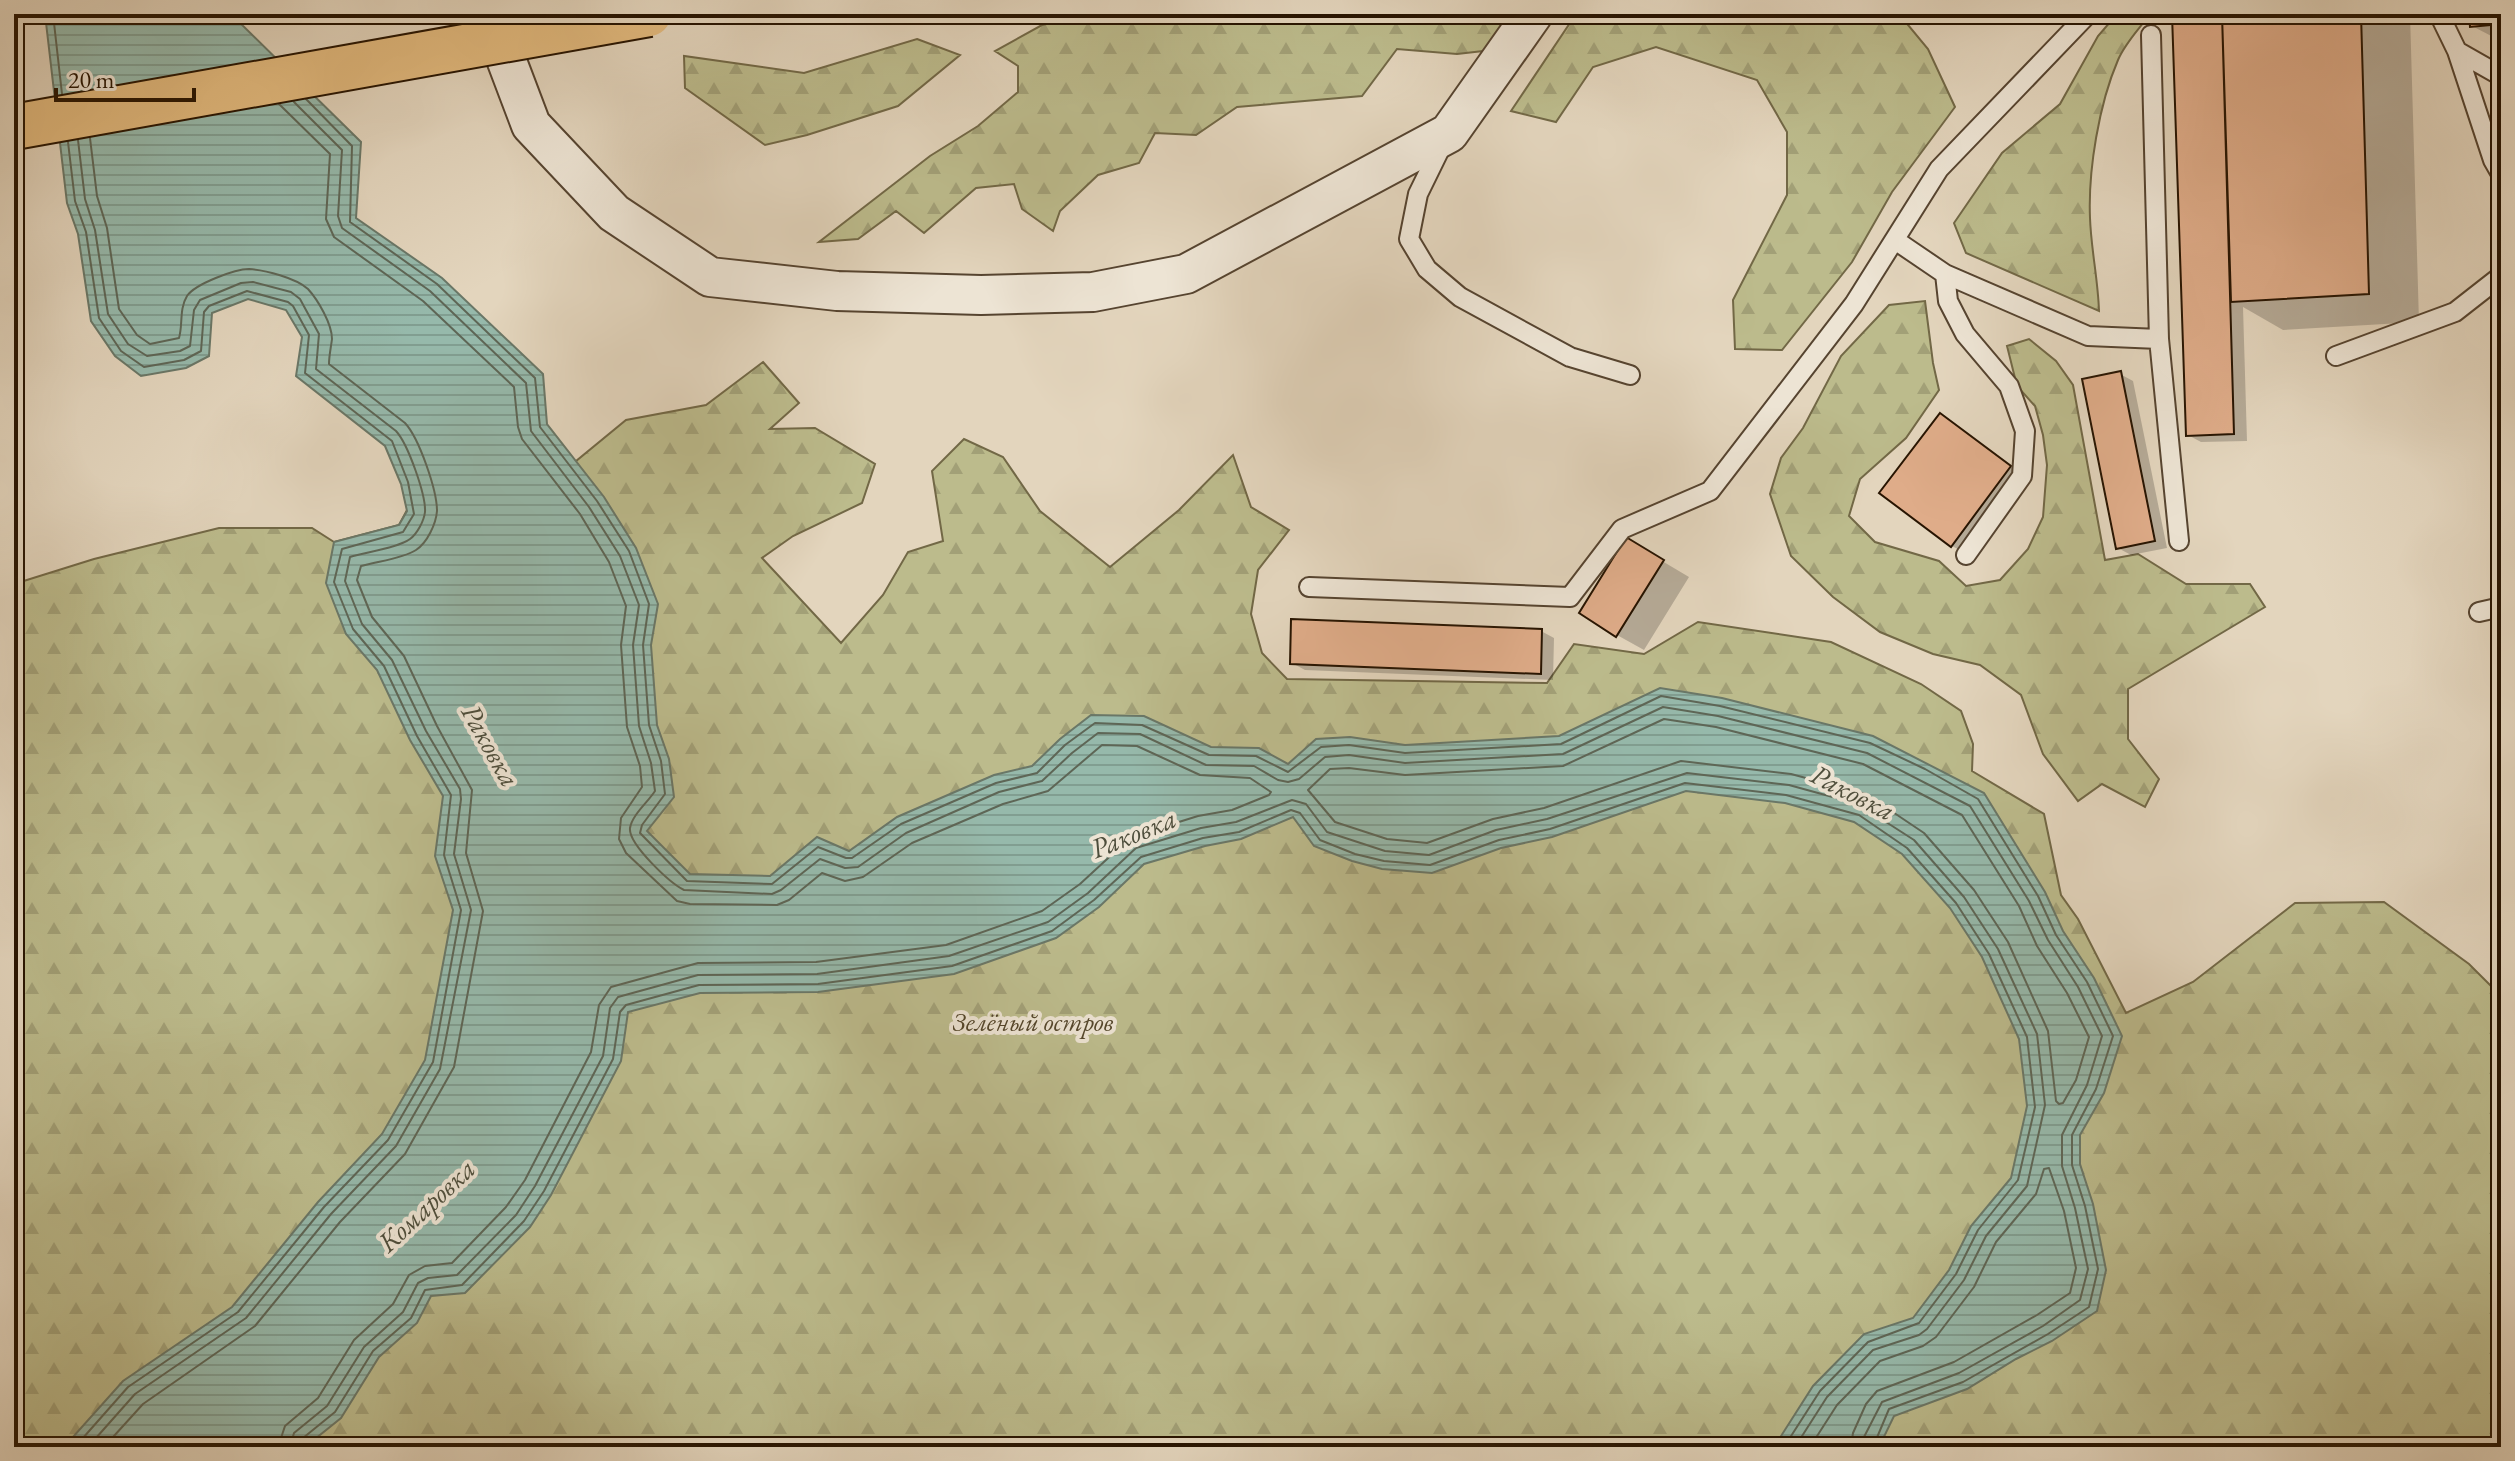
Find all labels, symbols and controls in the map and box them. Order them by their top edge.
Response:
scale bar [56,52,194,102]
text: 20 m [68,64,115,95]
water label: Раковка [454,697,528,793]
water label: Раковка [1805,756,1901,828]
water label: Раковка [1085,800,1181,866]
park label: Зелёный остров [952,1005,1114,1039]
water label: Комаровка [369,1151,483,1260]

